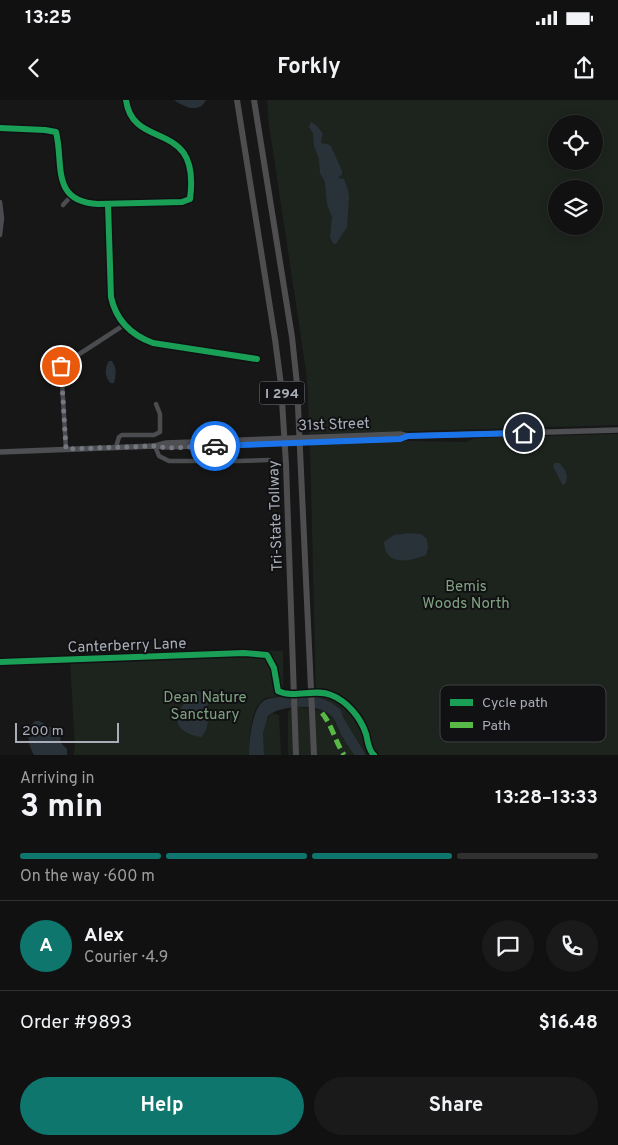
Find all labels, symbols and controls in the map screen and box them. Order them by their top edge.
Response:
text: 13:25 [25,6,72,30]
icon: back [20,54,48,82]
text: Forkly [277,54,341,81]
icon: share [570,54,598,82]
map controls [548,115,603,235]
button: locate [548,115,603,170]
button: layers [548,180,603,235]
pin [40,345,82,387]
icon: bag [47,352,75,380]
road number: I 294 [260,382,304,404]
pin [503,412,545,454]
street label: 31st Street [298,415,370,436]
icon: home [510,419,538,447]
courier [190,421,240,471]
icon: car [201,432,229,460]
street label: Tri-State Tollway [265,460,288,572]
park label: Bemis Woods North [422,578,510,614]
street label: Canterberry Lane [67,635,187,658]
legend [440,685,606,742]
park label: Dean Nature Sanctuary [163,689,247,725]
text: Cycle path [482,695,548,712]
text: Path [482,718,511,735]
scale bar [15,720,119,743]
text: 200 m [22,723,64,740]
text: Arriving in [20,769,95,789]
text: 13:28–13:33 [495,786,598,810]
text: 3 min [20,788,103,828]
text: On the way · 600 m [20,867,155,887]
button: chat [482,920,534,972]
button: phone [546,920,598,972]
text: Alex [84,924,124,948]
text: A [39,934,53,958]
text: Courier · 4.9 [84,948,168,968]
text: Order #9893 [20,1011,132,1035]
text: $16.48 [538,1011,598,1035]
button: Help [20,1077,304,1135]
button: Share [314,1077,598,1135]

